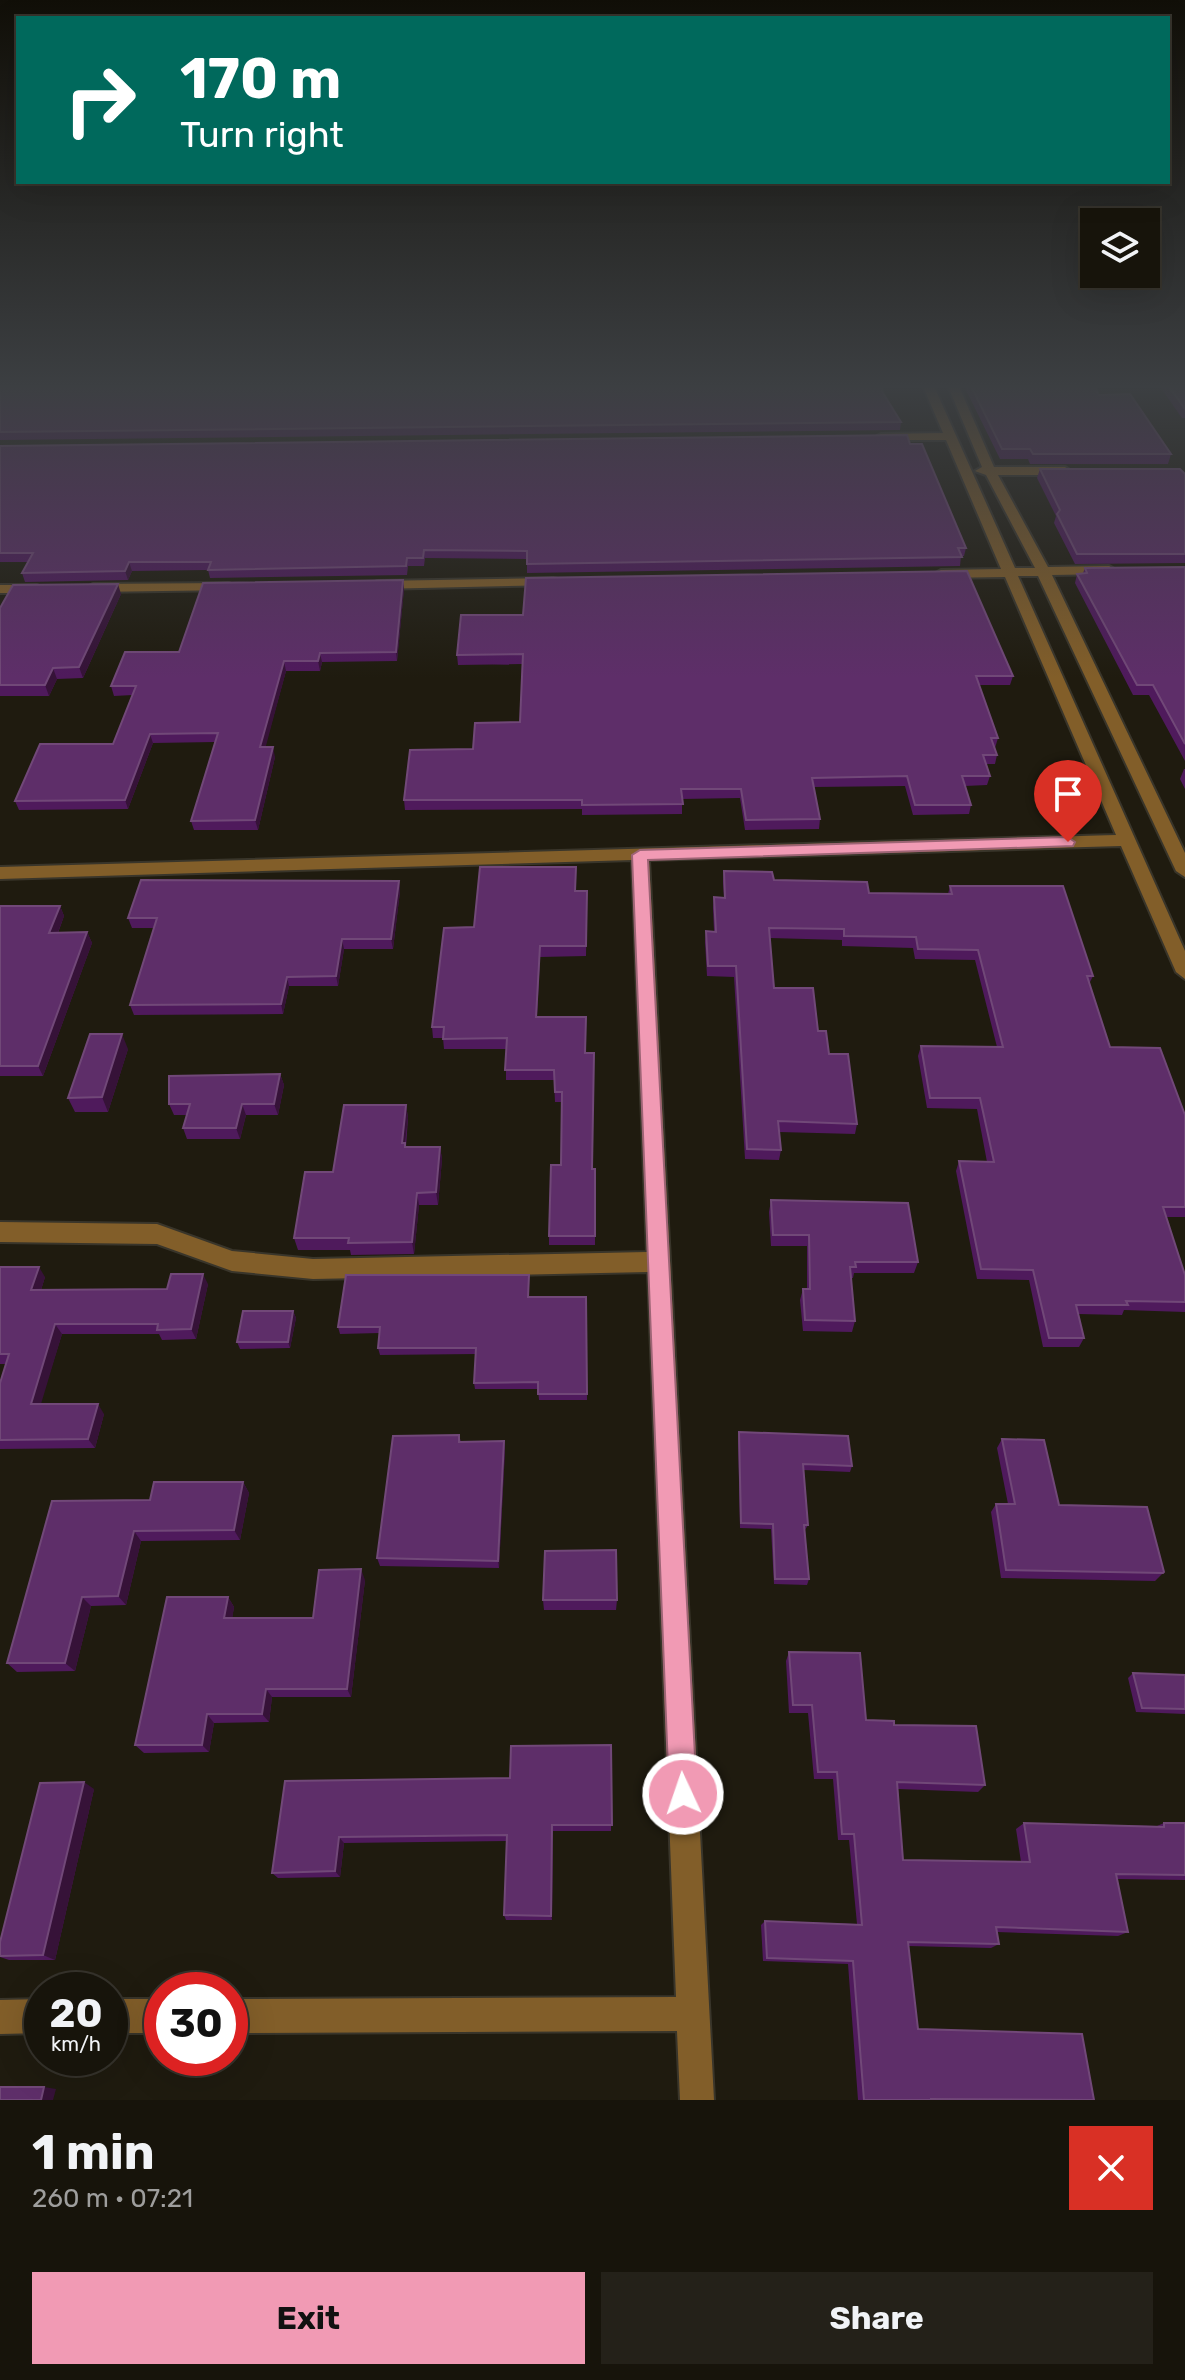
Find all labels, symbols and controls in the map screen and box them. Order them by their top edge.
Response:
text: 170 m [180,46,341,112]
icon: right [48,48,152,152]
text: Turn right [180,113,344,156]
map controls [1080,208,1160,288]
button: layers [1080,208,1160,288]
pin [1034,760,1102,842]
icon: arrive [1046,772,1090,816]
position arrow [641,1752,725,1836]
speed limit sign: 30 [144,1972,248,2076]
text: 20 [49,1990,103,2037]
text: km/h [51,2032,101,2056]
text: 1 min [32,2124,155,2181]
button: close [1069,2126,1153,2210]
text: 260 m · 07:21 [32,2183,193,2214]
button: Exit [32,2272,585,2364]
button: Share [601,2272,1153,2364]

